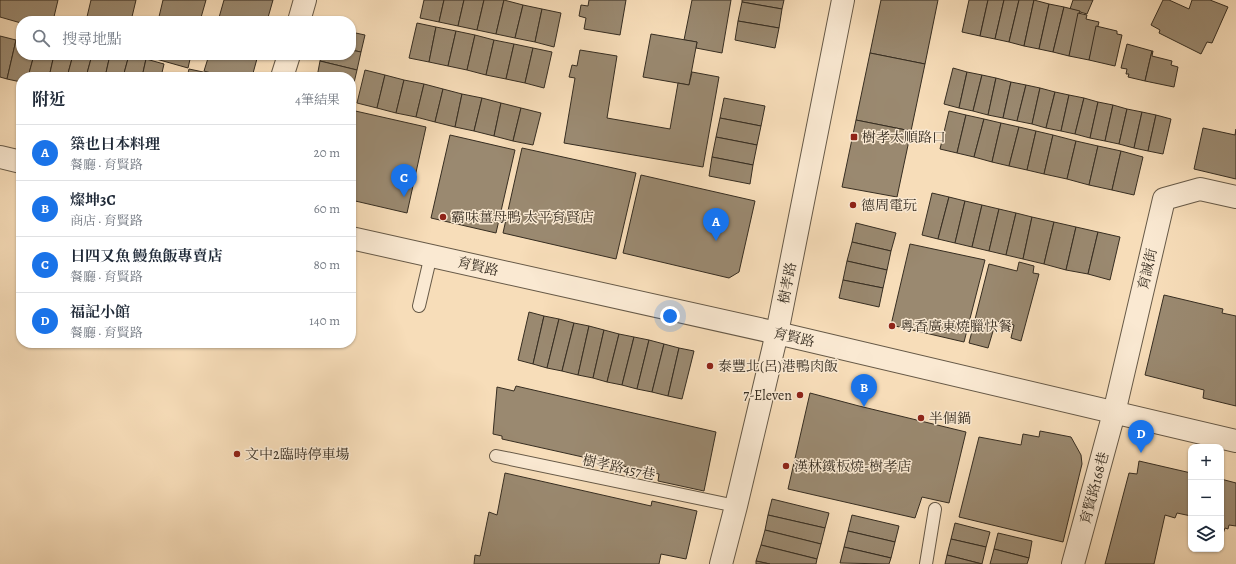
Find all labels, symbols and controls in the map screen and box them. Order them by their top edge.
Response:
search box [16,16,356,60]
icon: search [30,27,52,49]
text: 搜尋地點 [62,29,122,49]
text: 附近 [32,88,66,111]
text: 4筆結果 [295,91,340,108]
place label: 樹孝太順路口 [862,128,946,147]
marker: 樹孝太順路口 [849,132,859,142]
text: 築也日本料理 [70,134,160,154]
text: A [41,144,49,161]
text: 20 m [314,144,340,161]
text: 餐廳 · 育賢路 [70,156,143,173]
pin: C [391,164,417,197]
text: 燦坤3C [70,190,116,210]
place label: 德周電玩 [861,196,917,215]
text: B [41,200,49,217]
text: 60 m [314,200,340,217]
marker: 德周電玩 [848,200,858,210]
place label: 霸味薑母鴨 太平育賢店 [451,208,594,227]
pin: A [703,208,729,241]
text: 商店 · 育賢路 [70,212,143,229]
marker: 霸味薑母鴨 太平育賢店 [438,212,448,222]
text: 日四又魚 鰻魚飯專賣店 [70,246,223,266]
street label: 育誠街 [1134,247,1161,292]
street label: 育賢路 [455,253,500,280]
text: C [41,256,49,273]
text: 80 m [313,256,340,273]
street label: 樹孝路 [774,261,801,306]
text: 餐廳 · 育賢路 [70,268,143,285]
text: 福記小館 [70,302,130,322]
your location [660,306,680,326]
text: D [40,312,50,329]
text: 140 m [309,312,340,329]
place label: 粵香廣東燒臘快餐 [900,317,1012,336]
marker: 粵香廣東燒臘快餐 [887,321,897,331]
text: 餐廳 · 育賢路 [70,324,143,341]
street label: 育賢路 [771,324,816,351]
place label: 泰豐北(呂)港鴨肉飯 [718,357,838,376]
marker: 泰豐北(呂)港鴨肉飯 [705,361,715,371]
pin: B [851,374,877,407]
place label: 7-Eleven [743,386,792,405]
marker: 7-Eleven [795,390,805,400]
place label: 半個鍋 [929,409,971,428]
marker: 半個鍋 [916,413,926,423]
pin: D [1128,420,1154,453]
map controls [1188,444,1224,552]
button: + [1188,444,1224,480]
place label: 文中2臨時停車場 [245,445,350,464]
marker: 文中2臨時停車場 [232,449,242,459]
street label: 樹孝路457巷 [581,450,657,485]
street label: 育賢路168巷 [1076,450,1113,526]
place label: 漢林鐵板燒-樹孝店 [794,457,911,476]
marker: 漢林鐵板燒-樹孝店 [781,461,791,471]
button: − [1188,480,1224,516]
button: layers [1188,516,1224,552]

